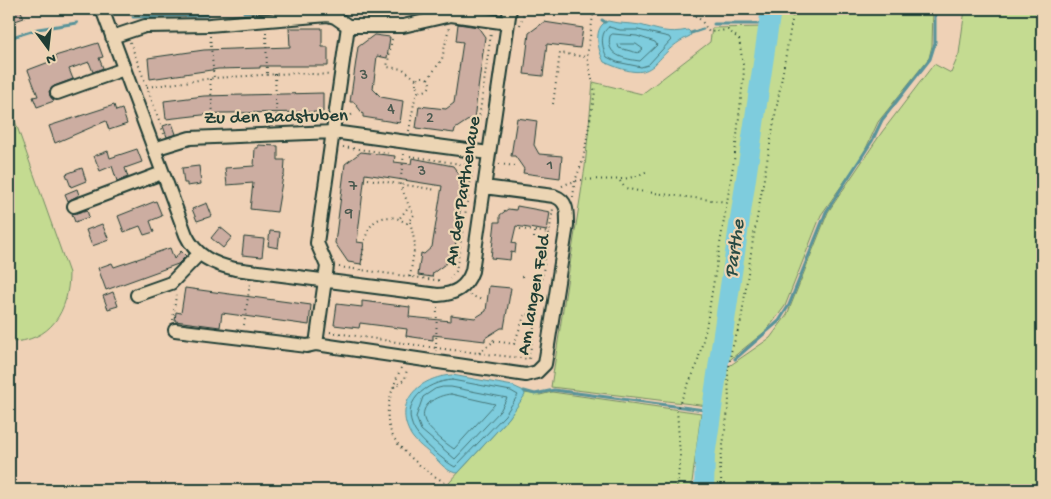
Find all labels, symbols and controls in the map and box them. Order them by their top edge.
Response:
north arrow [22,22,72,72]
text: N [44,49,57,68]
house number: 3 [359,67,368,86]
house number: 4 [387,101,395,120]
street label: Zu den Badstuben [204,105,348,131]
house number: 2 [426,110,434,129]
street label: An der Parthenaue [441,115,487,267]
house number: 1 [546,157,553,176]
house number: 3 [417,163,426,182]
house number: 7 [348,178,358,197]
house number: 9 [344,205,353,224]
water label: Parthe [721,218,752,280]
street label: Am langen Feld [513,231,557,357]

